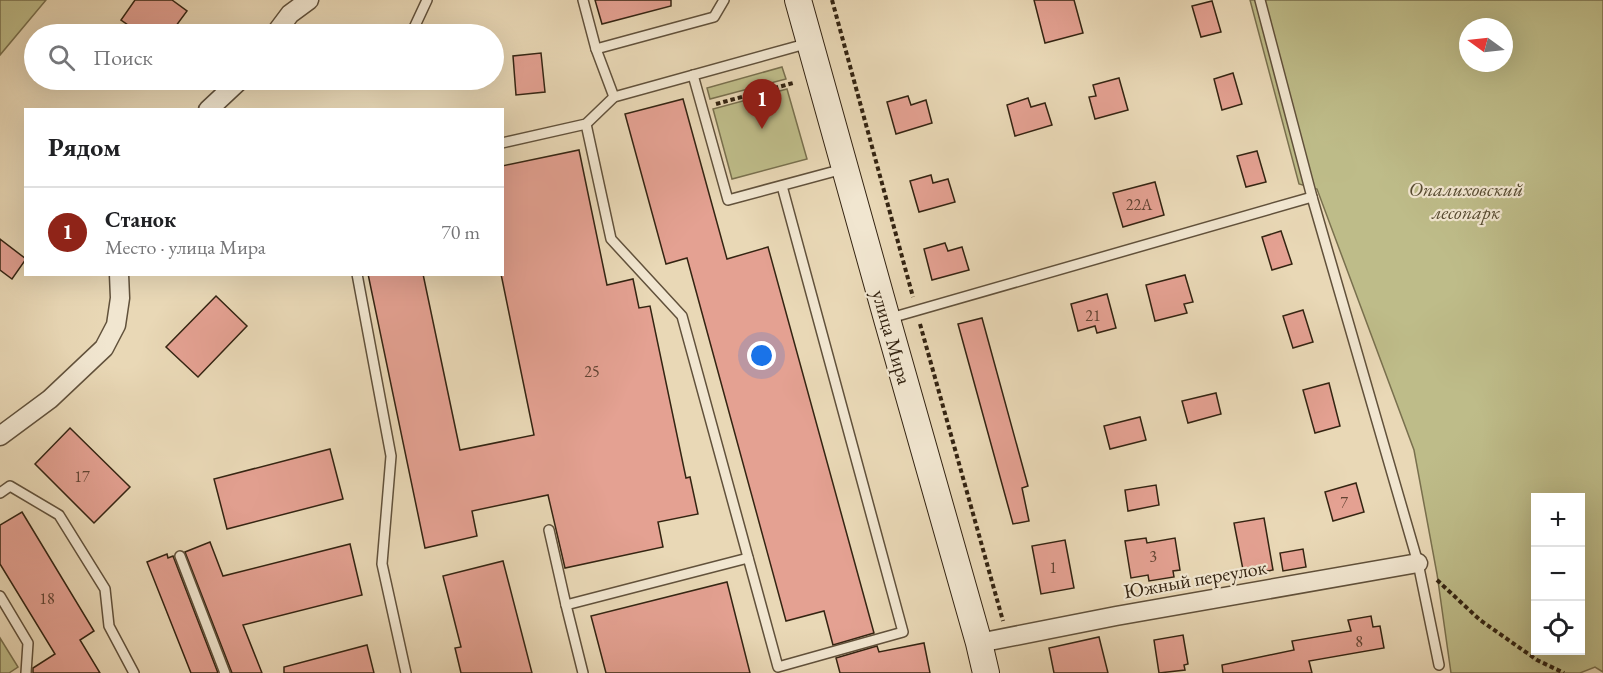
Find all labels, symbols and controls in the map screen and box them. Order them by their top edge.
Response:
north arrow [1459,18,1513,72]
search box [24,24,504,90]
icon: search [45,41,78,74]
text: Поиск [93,43,153,72]
pin: 1 [742,80,782,129]
text: Рядом [48,130,121,164]
park label: Опалиховский лесопарк [1409,176,1523,225]
house number: 22А [1126,194,1153,215]
text: Станок [105,205,176,234]
text: 1 [62,219,73,245]
text: 70 m [441,219,480,245]
text: Место · улица Мира [105,234,266,260]
street label: улица Мира [866,287,918,387]
house number: 21 [1085,305,1101,326]
your location [747,341,776,370]
house number: 25 [584,361,600,382]
house number: 17 [74,466,90,487]
house number: 7 [1340,492,1348,513]
map controls [1531,493,1585,655]
button: + [1531,493,1585,547]
house number: 3 [1149,546,1157,567]
button: − [1531,547,1585,601]
street label: Южный переулок [1121,554,1269,604]
house number: 1 [1049,557,1057,578]
house number: 18 [39,588,55,609]
button: locate [1531,601,1585,655]
house number: 8 [1355,631,1363,652]

